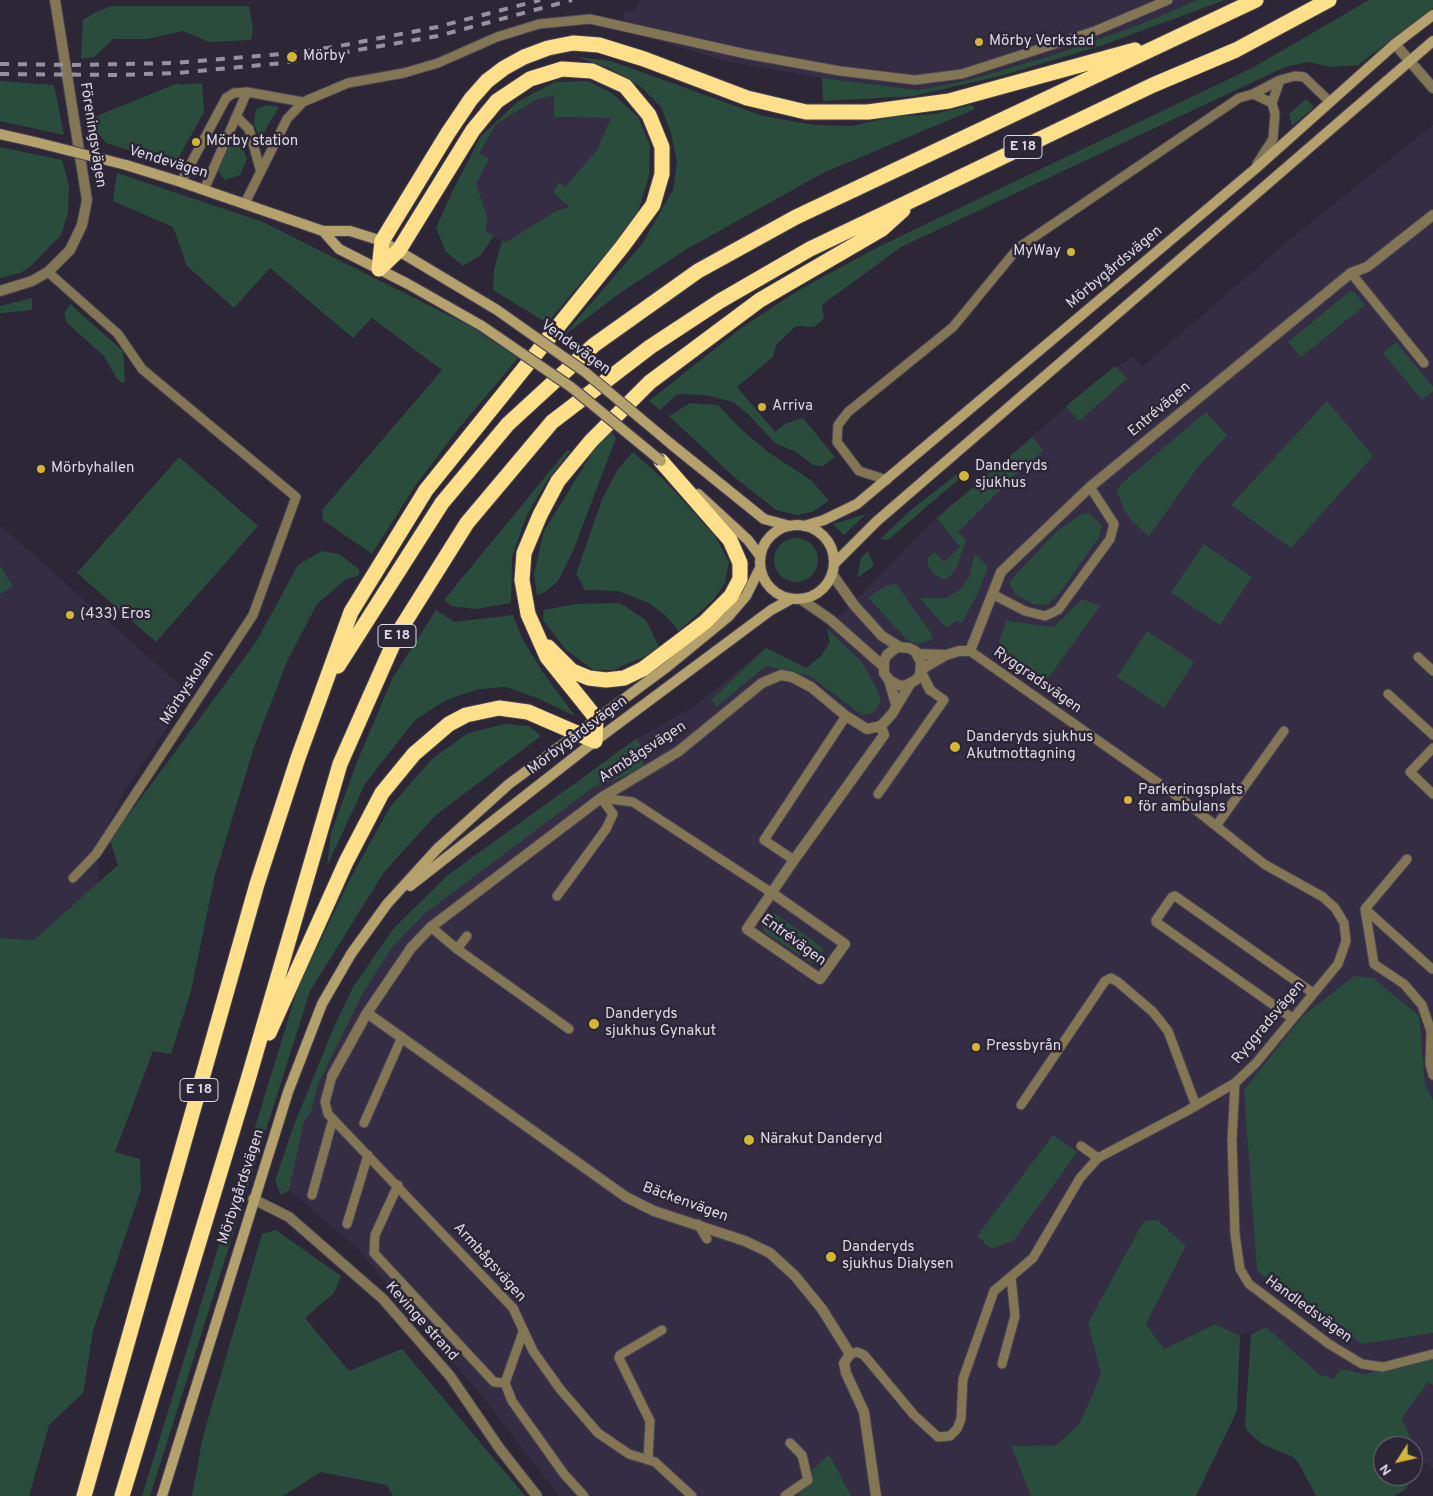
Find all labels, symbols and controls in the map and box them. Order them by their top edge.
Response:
place label: Mörby Verkstad [989,33,1094,51]
marker: Mörby Verkstad [973,36,985,48]
place label: Mörby [303,48,346,66]
marker: Mörby [285,50,299,64]
street label: Föreningsvägen [75,81,109,189]
place label: Mörby station [206,133,298,151]
marker: Mörby station [190,136,202,148]
road number: E 18 [1004,136,1042,158]
street label: Vendevägen [126,142,210,184]
street label: Mörbygårdsvägen [1063,223,1167,313]
place label: MyWay [1013,243,1061,261]
marker: MyWay [1065,246,1077,258]
street label: Vendevägen [537,317,613,379]
street label: Entrévägen [1125,379,1195,441]
place label: Arriva [772,398,813,416]
marker: Arriva [756,401,768,413]
place label: Danderyds sjukhus [975,458,1048,493]
place label: Mörbyhallen [51,460,135,478]
marker: Mörbyhallen [35,463,47,475]
marker: Danderyds sjukhus [957,469,971,483]
place label: (433) Eros [80,606,151,624]
marker: (433) Eros [64,609,76,621]
road number: E 18 [378,624,416,648]
street label: Ryggradsvägen [989,644,1085,718]
street label: Mörbyskolan [157,647,219,729]
street label: Mörbygårdsvägen [525,693,631,779]
street label: Armbågsvägen [596,718,690,788]
place label: Danderyds sjukhus Akutmottagning [966,729,1093,764]
marker: Danderyds sjukhus Akutmottagning [948,740,962,754]
place label: Parkeringsplats för ambulans [1138,782,1243,817]
marker: Parkeringsplats för ambulans [1122,794,1134,806]
street label: Entrévägen [757,911,829,971]
street label: Ryggradsvägen [1229,978,1309,1068]
place label: Danderyds sjukhus Gynakut [605,1006,716,1041]
marker: Danderyds sjukhus Gynakut [587,1017,601,1031]
place label: Pressbyrån [986,1038,1061,1056]
marker: Pressbyrån [970,1041,982,1053]
road number: E 18 [180,1078,218,1102]
street label: Mörbygårdsvägen [215,1127,269,1247]
place label: Närakut Danderyd [760,1131,882,1149]
marker: Närakut Danderyd [742,1133,756,1147]
street label: Bäckenvägen [640,1179,730,1227]
street label: Armbågsvägen [449,1220,529,1306]
place label: Danderyds sjukhus Dialysen [842,1239,954,1274]
marker: Danderyds sjukhus Dialysen [824,1250,838,1264]
street label: Handledsvägen [1261,1272,1355,1348]
street label: Kevinge strand [381,1279,461,1365]
north arrow [1373,1436,1423,1486]
text: N [1376,1460,1396,1478]

